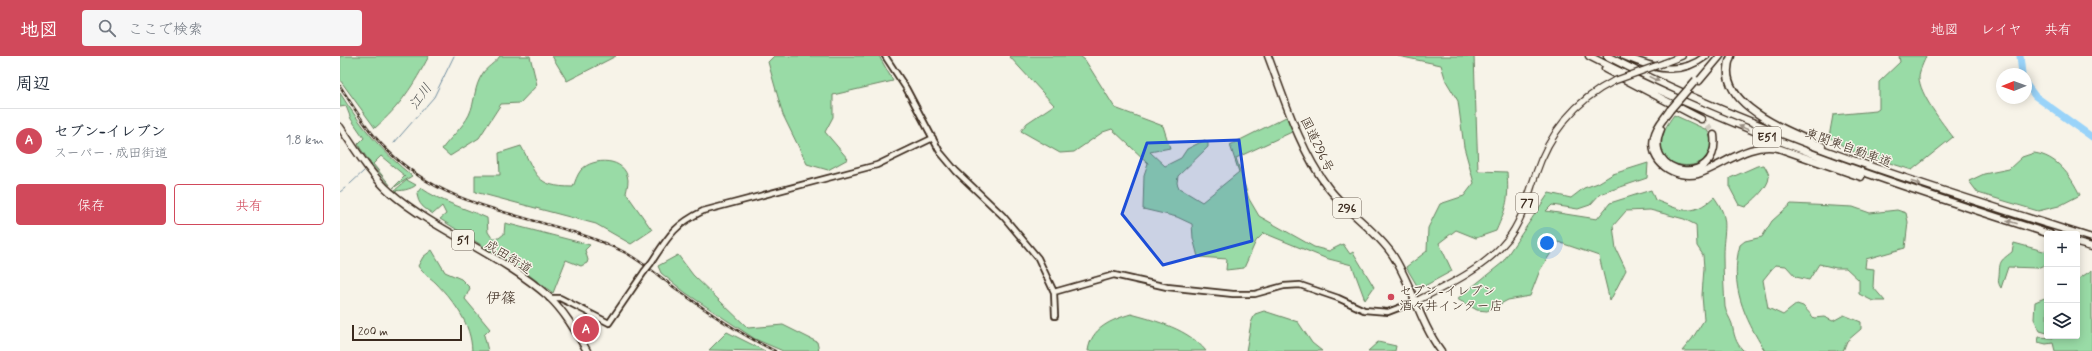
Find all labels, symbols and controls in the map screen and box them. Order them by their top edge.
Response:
search box [82,10,362,46]
icon: search [96,17,118,39]
text: 地図 [20,18,58,43]
text: ここで検索 [128,20,203,40]
text: 地図 [1931,21,1959,39]
text: レイヤ [1981,21,2022,39]
text: 共有 [2044,21,2072,39]
north arrow [1996,68,2032,104]
text: 周辺 [16,73,50,95]
one-way arrow [1649,76,1660,82]
water label: 江川 [405,80,436,113]
street label: 国道296号 [1296,114,1337,175]
text: セブン-イレブン [54,122,166,142]
one-way arrow [1738,125,1750,131]
street label: 東関東自動車道 [1803,125,1894,172]
road number: E51 [1753,127,1781,147]
text: A [25,132,33,149]
text: 1.8 km [286,132,324,149]
text: スーパー · 成田街道 [54,145,167,162]
one-way arrow [1911,180,1923,186]
button: 保存 [16,184,166,225]
button: 共有 [174,184,324,225]
road number: 77 [1516,193,1538,213]
road number: 296 [1333,198,1361,218]
one-way arrow [2006,219,2018,225]
road number: 51 [452,230,474,250]
map controls [2044,231,2080,339]
button: + [2044,231,2080,267]
your location [1537,233,1557,253]
street label: 成田街道 [482,236,535,278]
button: − [2044,267,2080,303]
place label: セブン-イレブン 酒々井インター店 [1399,283,1502,315]
district label: 伊篠 [486,289,516,309]
marker: セブン-イレブン 酒々井インター店 [1386,292,1396,302]
button: layers [2044,303,2080,339]
pin: A [573,314,599,344]
scale bar [352,323,462,342]
text: 200 m [358,325,388,339]

